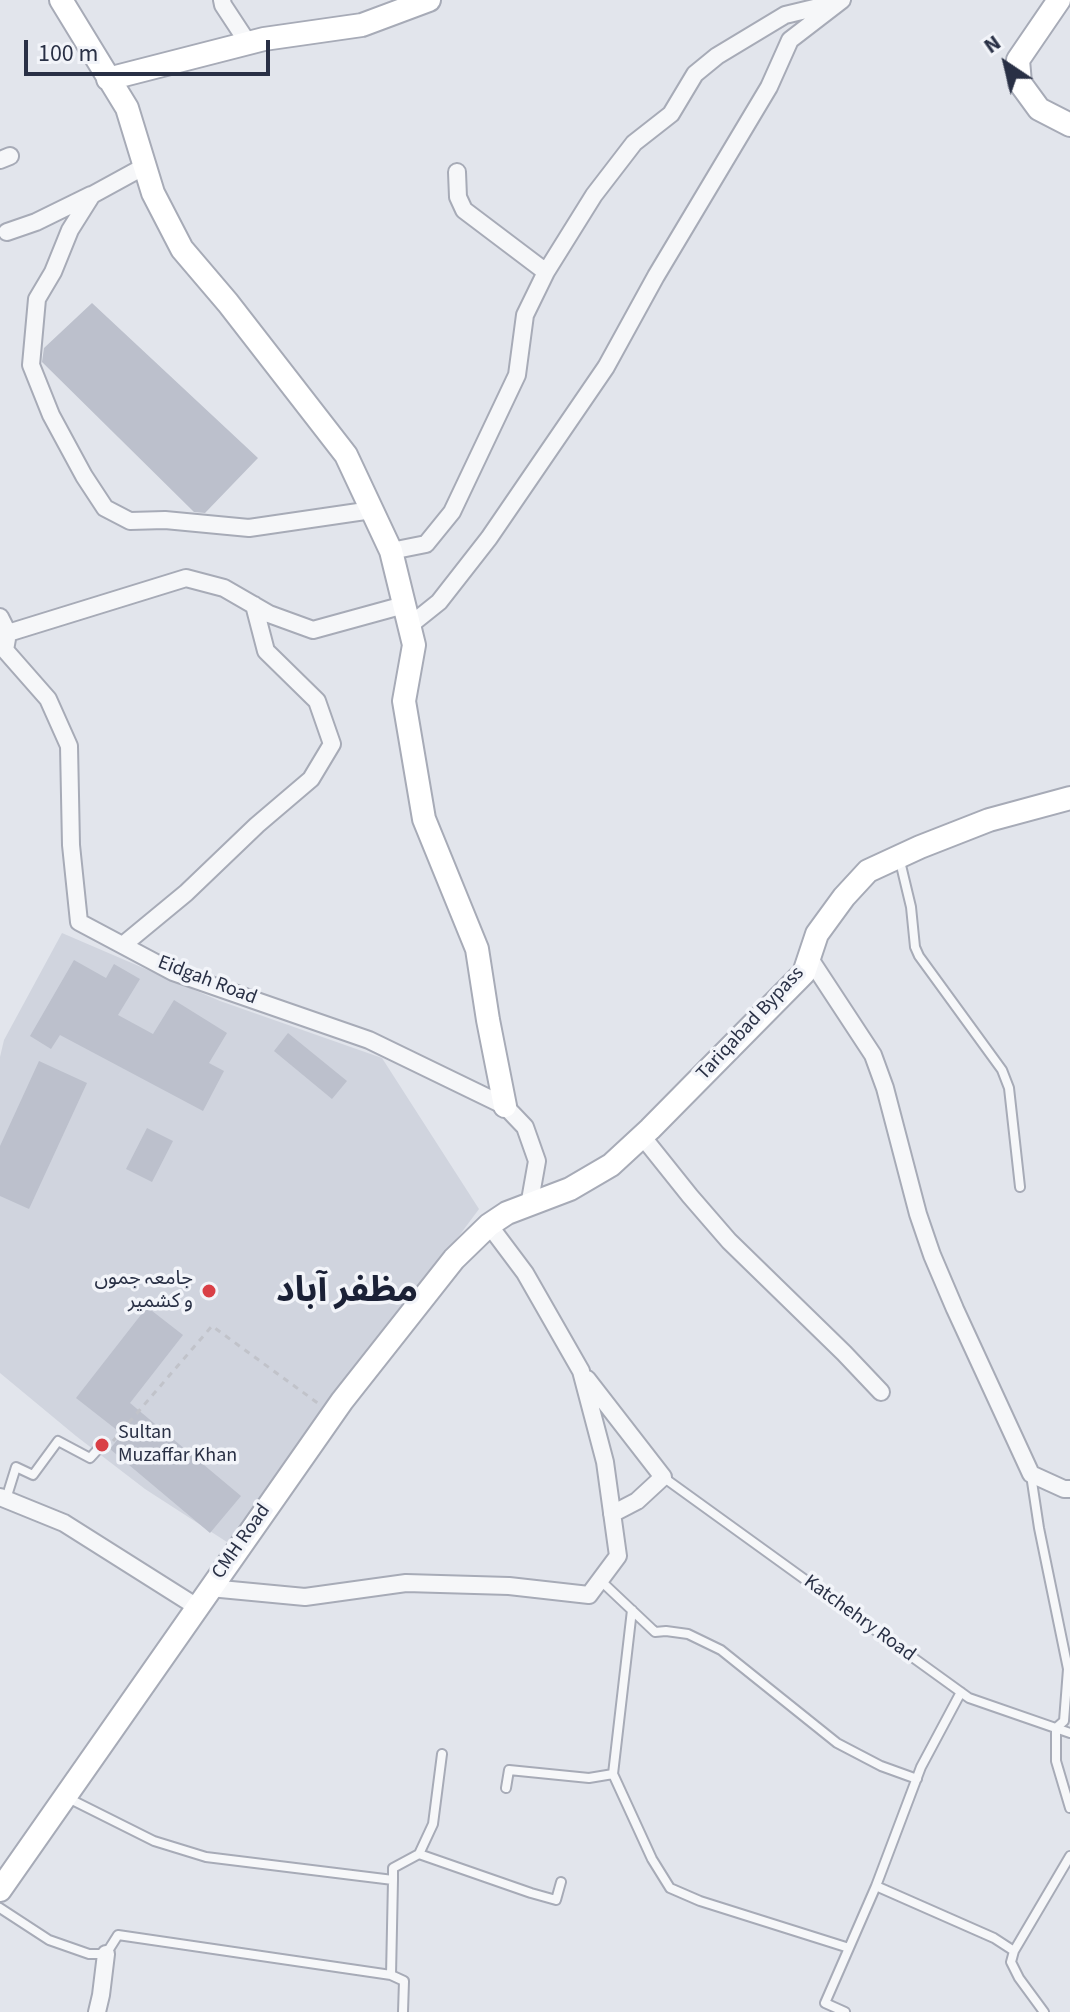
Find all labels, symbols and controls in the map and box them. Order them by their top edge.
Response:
scale bar [28,24,274,74]
north arrow [966,24,1046,104]
text: N [977,27,1007,62]
text: 100 m [38,36,98,71]
street label: Eidgah Road [154,951,260,1011]
street label: Tariqabad Bypass [692,962,810,1086]
place label: جامعہ جموں و کشمیر [94,1268,193,1315]
district label: مظفر آباد [276,1271,418,1315]
marker: جامعہ جموں و کشمیر [200,1282,218,1300]
place label: Sultan Muzaffar Khan [118,1422,237,1469]
marker: Sultan Muzaffar Khan [93,1436,111,1454]
street label: CMH Road [208,1500,276,1584]
street label: Katchehry Road [798,1570,920,1668]

